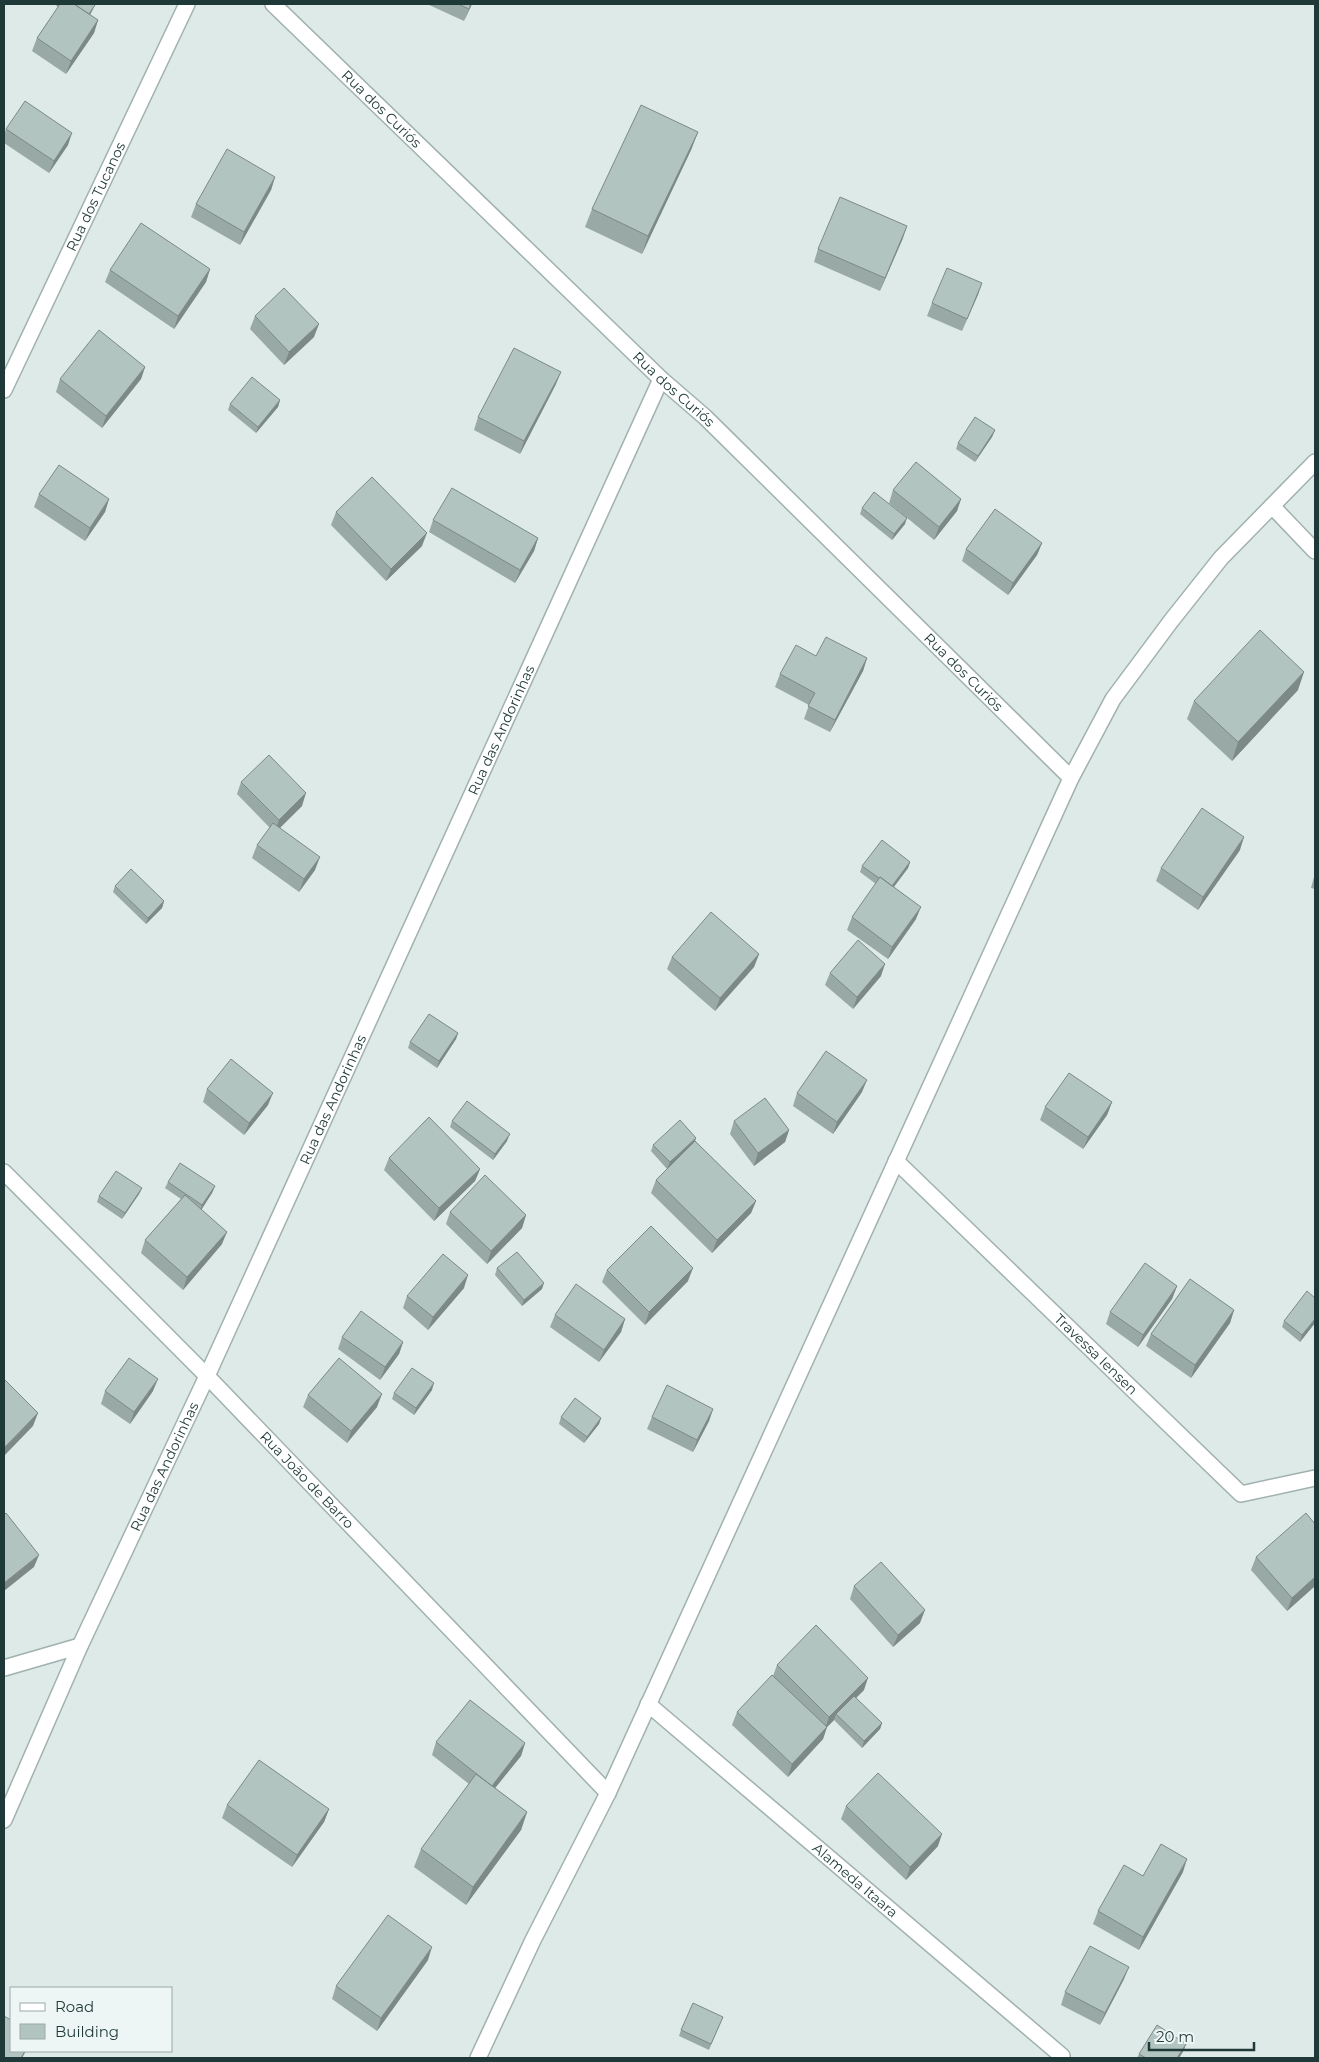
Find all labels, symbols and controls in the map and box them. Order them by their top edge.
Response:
street label: Rua dos Curiós [338,66,425,152]
street label: Rua dos Tucanos [62,139,129,254]
street label: Rua dos Curiós [629,348,719,431]
street label: Rua dos Curiós [920,629,1007,715]
street label: Rua das Andorinhas [464,662,539,798]
street label: Rua das Andorinhas [295,1032,370,1167]
street label: Travessa Iensen [1050,1310,1142,1399]
street label: Rua das Andorinhas [126,1399,203,1534]
street label: Rua João de Barro [256,1428,358,1533]
street label: Alameda Itaara [809,1839,902,1921]
legend [10,1987,172,2052]
text: Road [55,1997,94,2016]
scale bar [1149,2020,1254,2052]
text: Building [55,2022,119,2041]
text: 20 m [1156,2027,1194,2046]

